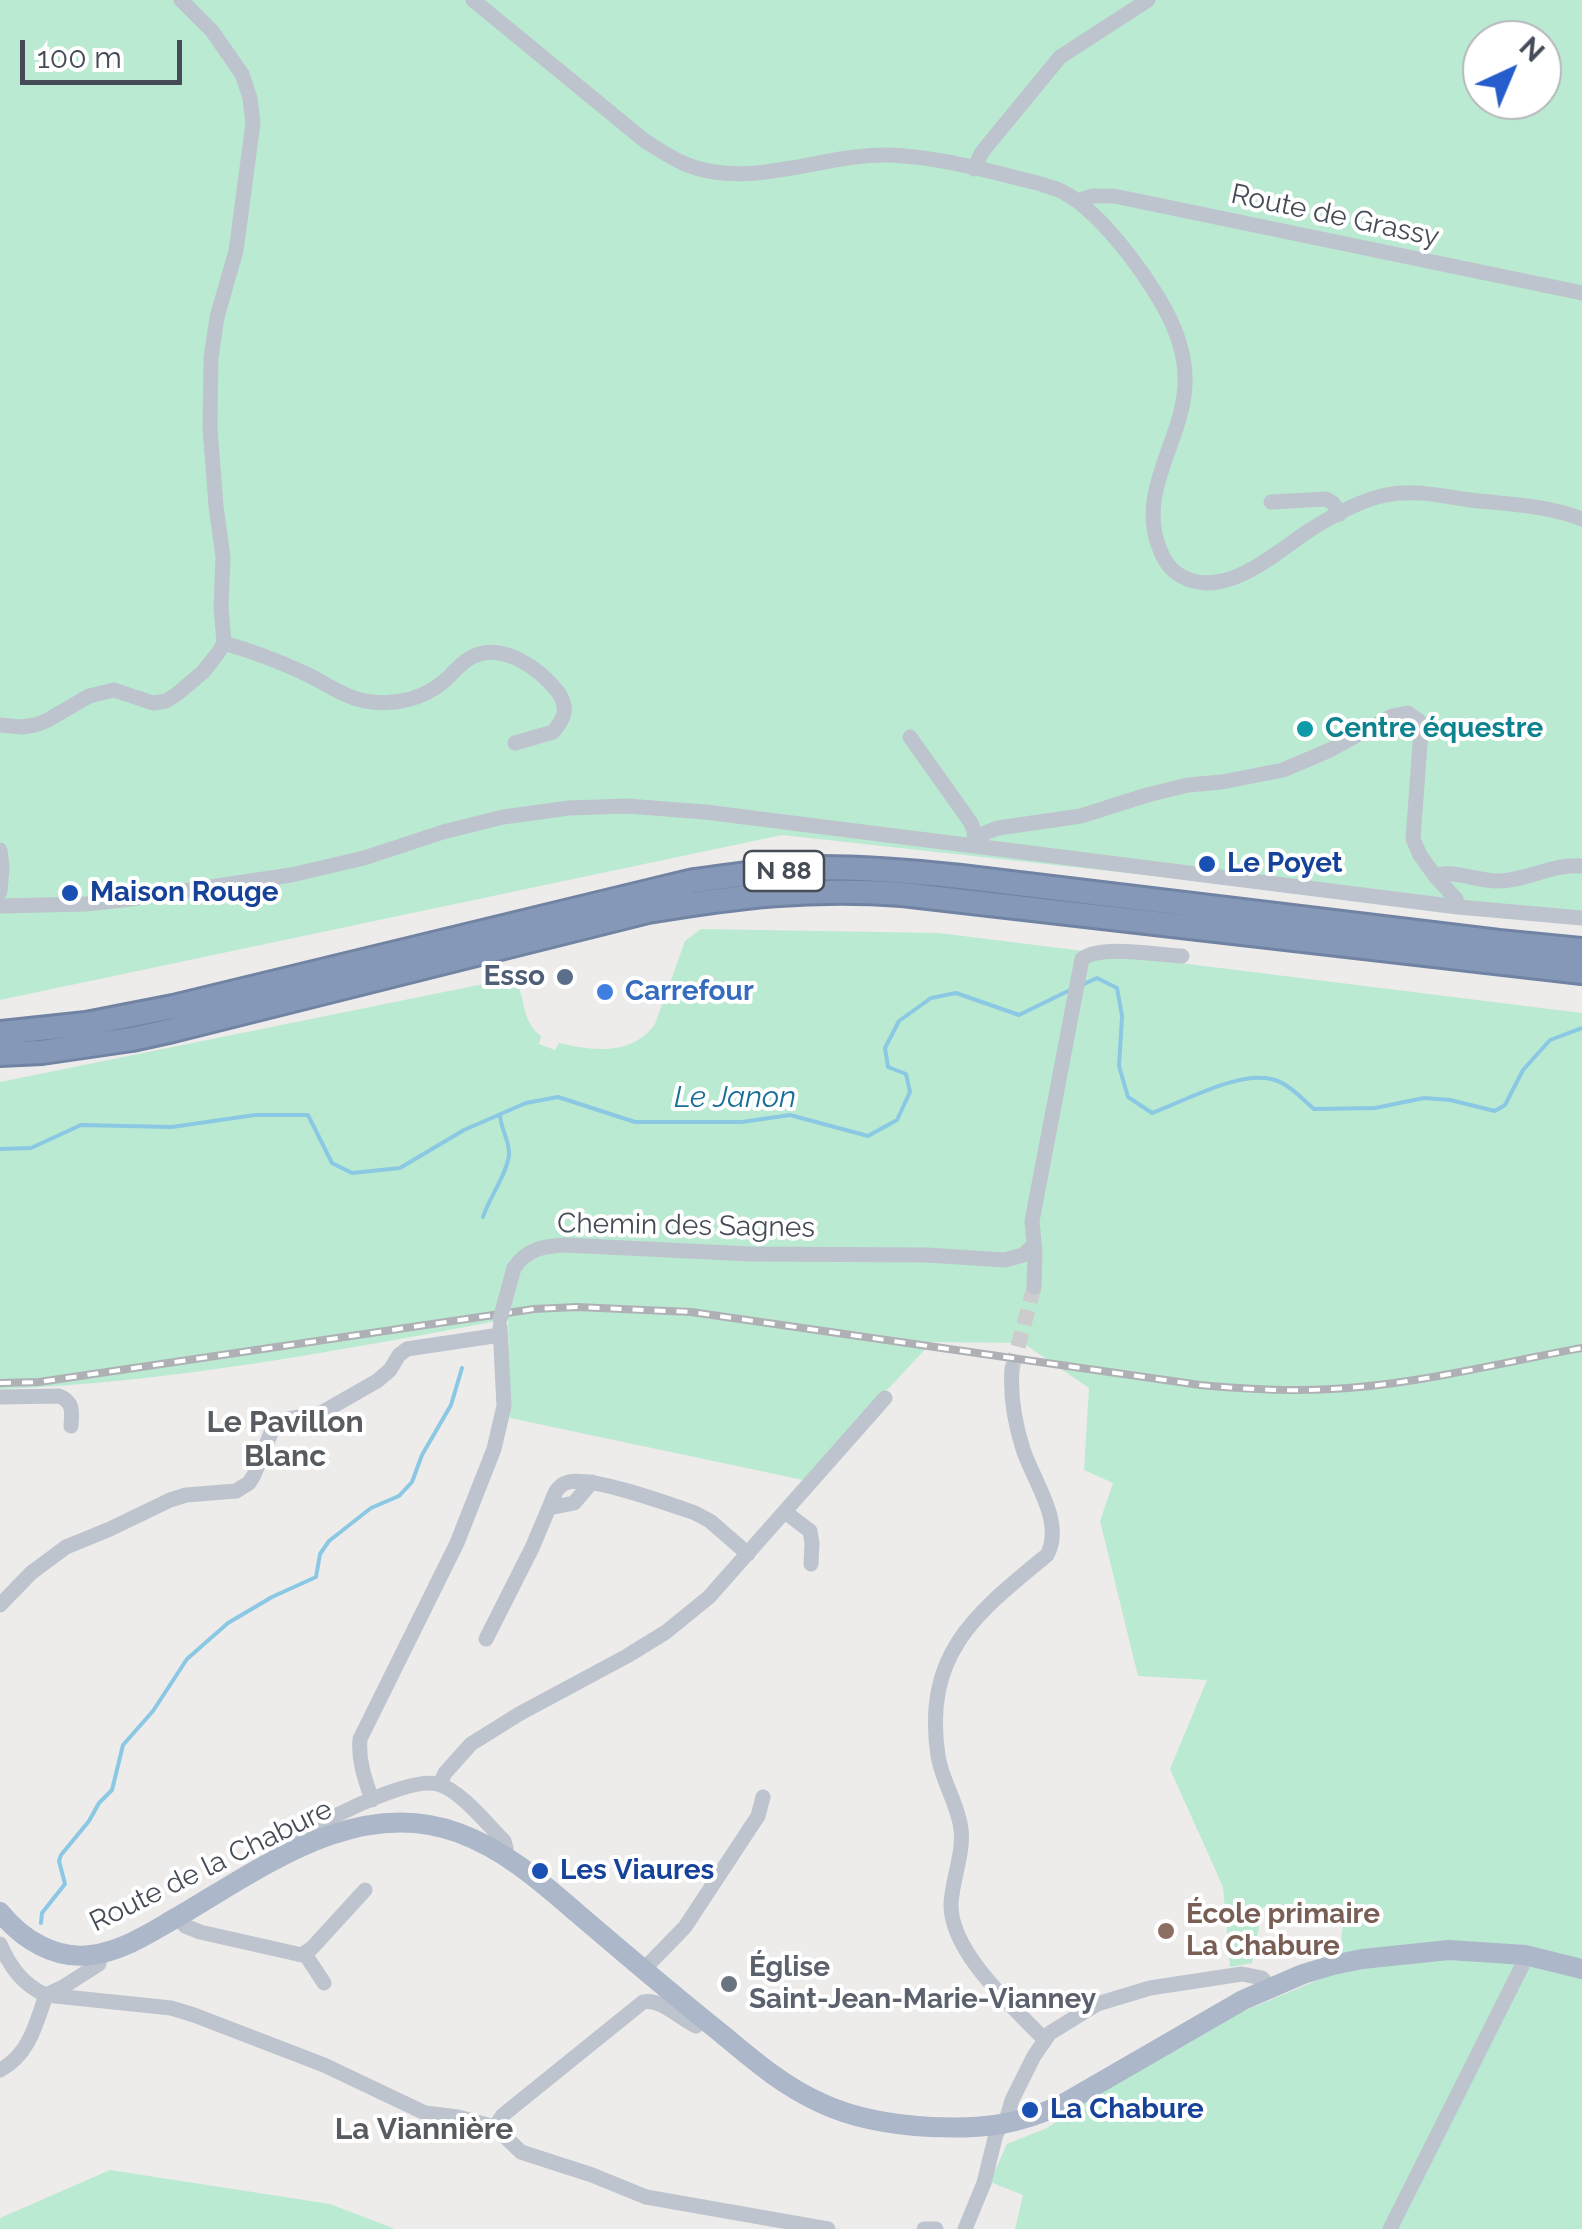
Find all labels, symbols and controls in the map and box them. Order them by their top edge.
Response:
scale bar [25,20,188,82]
north arrow [1462,20,1562,120]
text: N [1513,30,1551,69]
text: 100 m [37,40,122,75]
street label: Route de Grassy [1228,178,1442,254]
place label: Centre équestre [1325,712,1543,746]
marker: Centre équestre [1294,718,1316,740]
place label: Le Poyet [1227,847,1343,881]
road number: N 88 [744,851,824,891]
marker: Le Poyet [1196,853,1218,875]
place label: Maison Rouge [90,876,279,910]
marker: Maison Rouge [59,882,81,904]
place label: Esso [484,960,545,994]
marker: Esso [554,966,576,988]
place label: Carrefour [625,975,754,1009]
marker: Carrefour [594,981,616,1003]
water label: Le Janon [674,1080,796,1116]
street label: Chemin des Sagnes [557,1207,815,1245]
district label: Le Pavillon Blanc [206,1405,364,1476]
street label: Route de la Chabure [84,1793,338,1939]
place label: Les Viaures [560,1854,714,1888]
marker: Les Viaures [529,1860,551,1882]
place label: École primaire La Chabure [1186,1898,1380,1964]
marker: École primaire La Chabure [1155,1920,1177,1942]
place label: Église Saint-Jean-Marie-Vianney [749,1951,1096,2017]
marker: Église Saint-Jean-Marie-Vianney [718,1973,740,1995]
place label: La Chabure [1050,2093,1204,2127]
marker: La Chabure [1019,2099,1041,2121]
district label: La Viannière [335,2112,513,2148]

